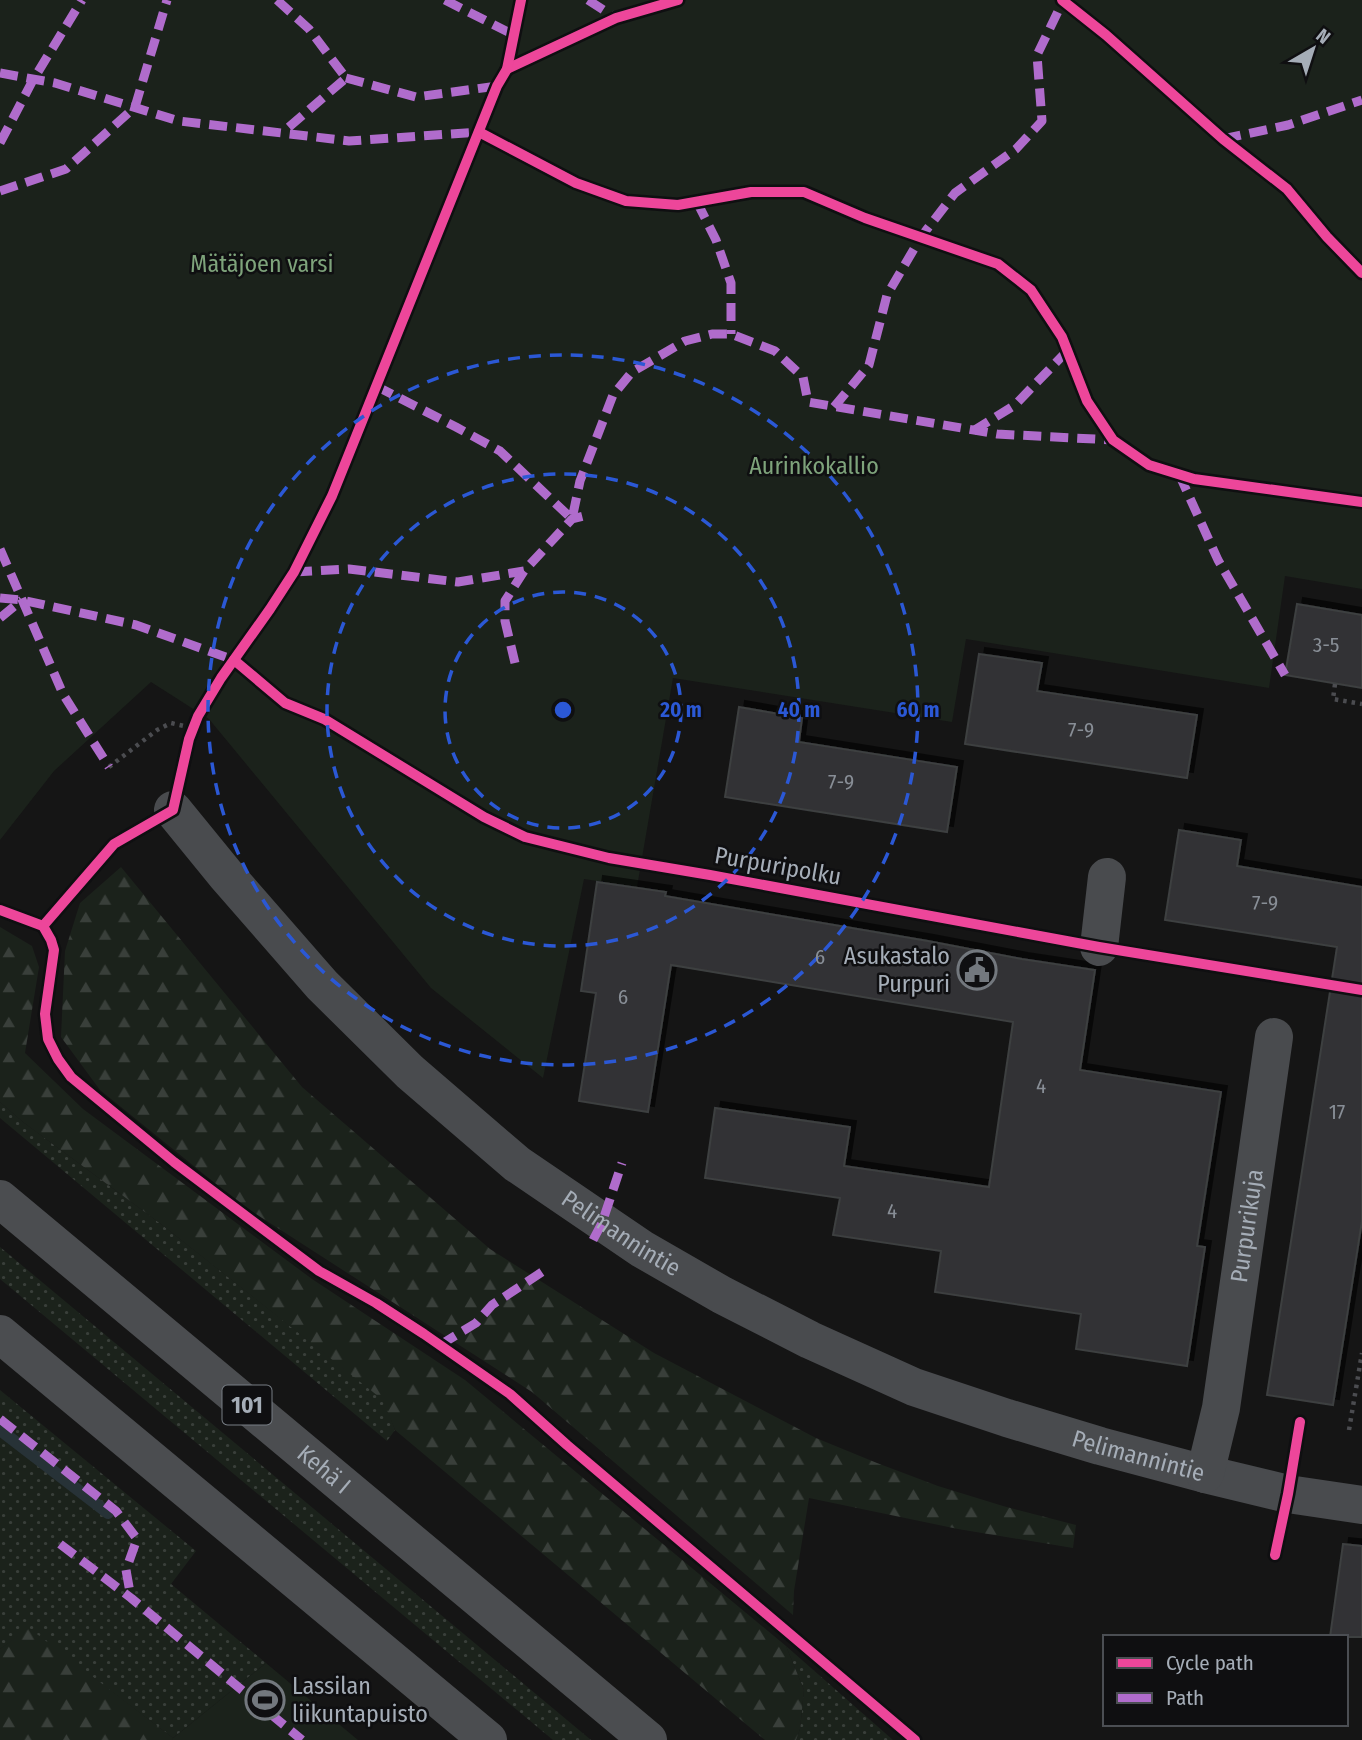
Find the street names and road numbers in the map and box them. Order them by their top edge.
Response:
street label: Purpuripolku [713,841,843,891]
street label: Purpurikuja [1225,1167,1269,1284]
street label: Pelimannintie [556,1185,686,1282]
road number: 101 [222,1386,272,1424]
street label: Pelimannintie [1069,1424,1208,1487]
street label: Kehä I [292,1439,356,1500]

